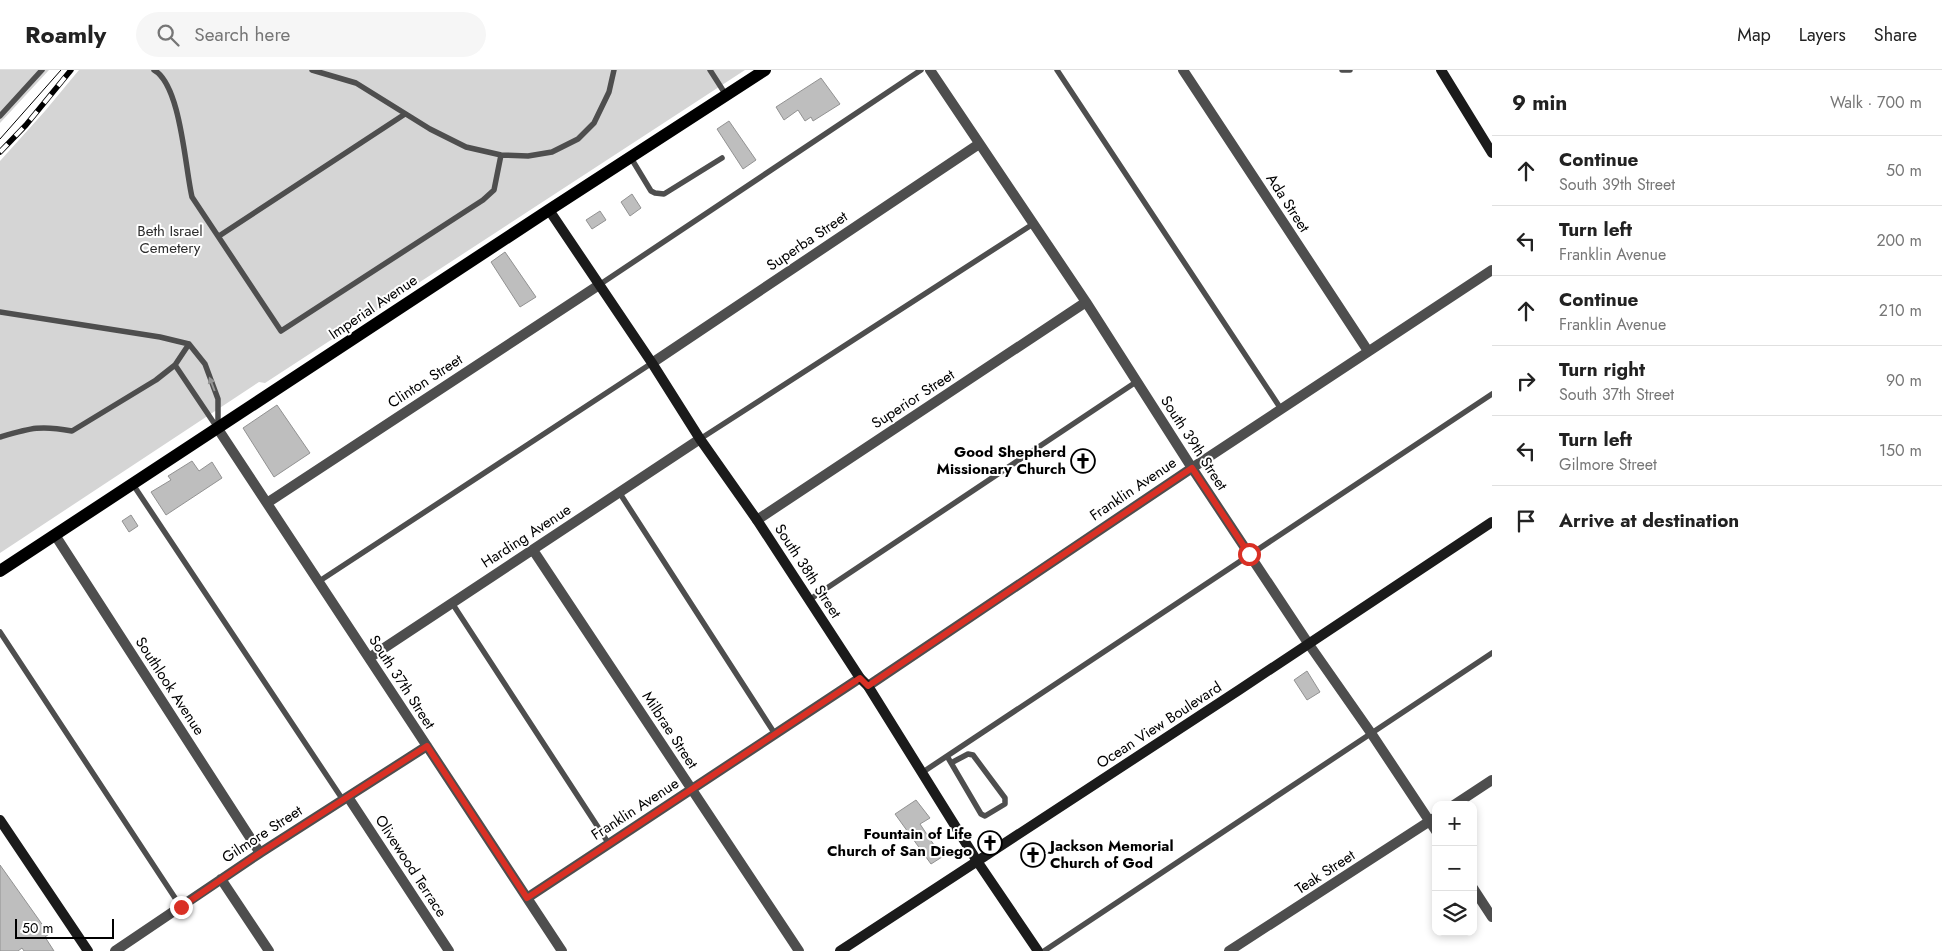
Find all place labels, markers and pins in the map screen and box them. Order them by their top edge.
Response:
place label: Good Shepherd Missionary Church [937,441,1066,480]
church icon: Good Shepherd Missionary Church [1070,448,1096,474]
place label: Fountain of Life Church of San Diego [827,823,972,862]
church icon: Fountain of Life Church of San Diego [977,830,1003,856]
place label: Jackson Memorial Church of God [1047,835,1173,874]
church icon: Jackson Memorial Church of God [1020,842,1046,868]

